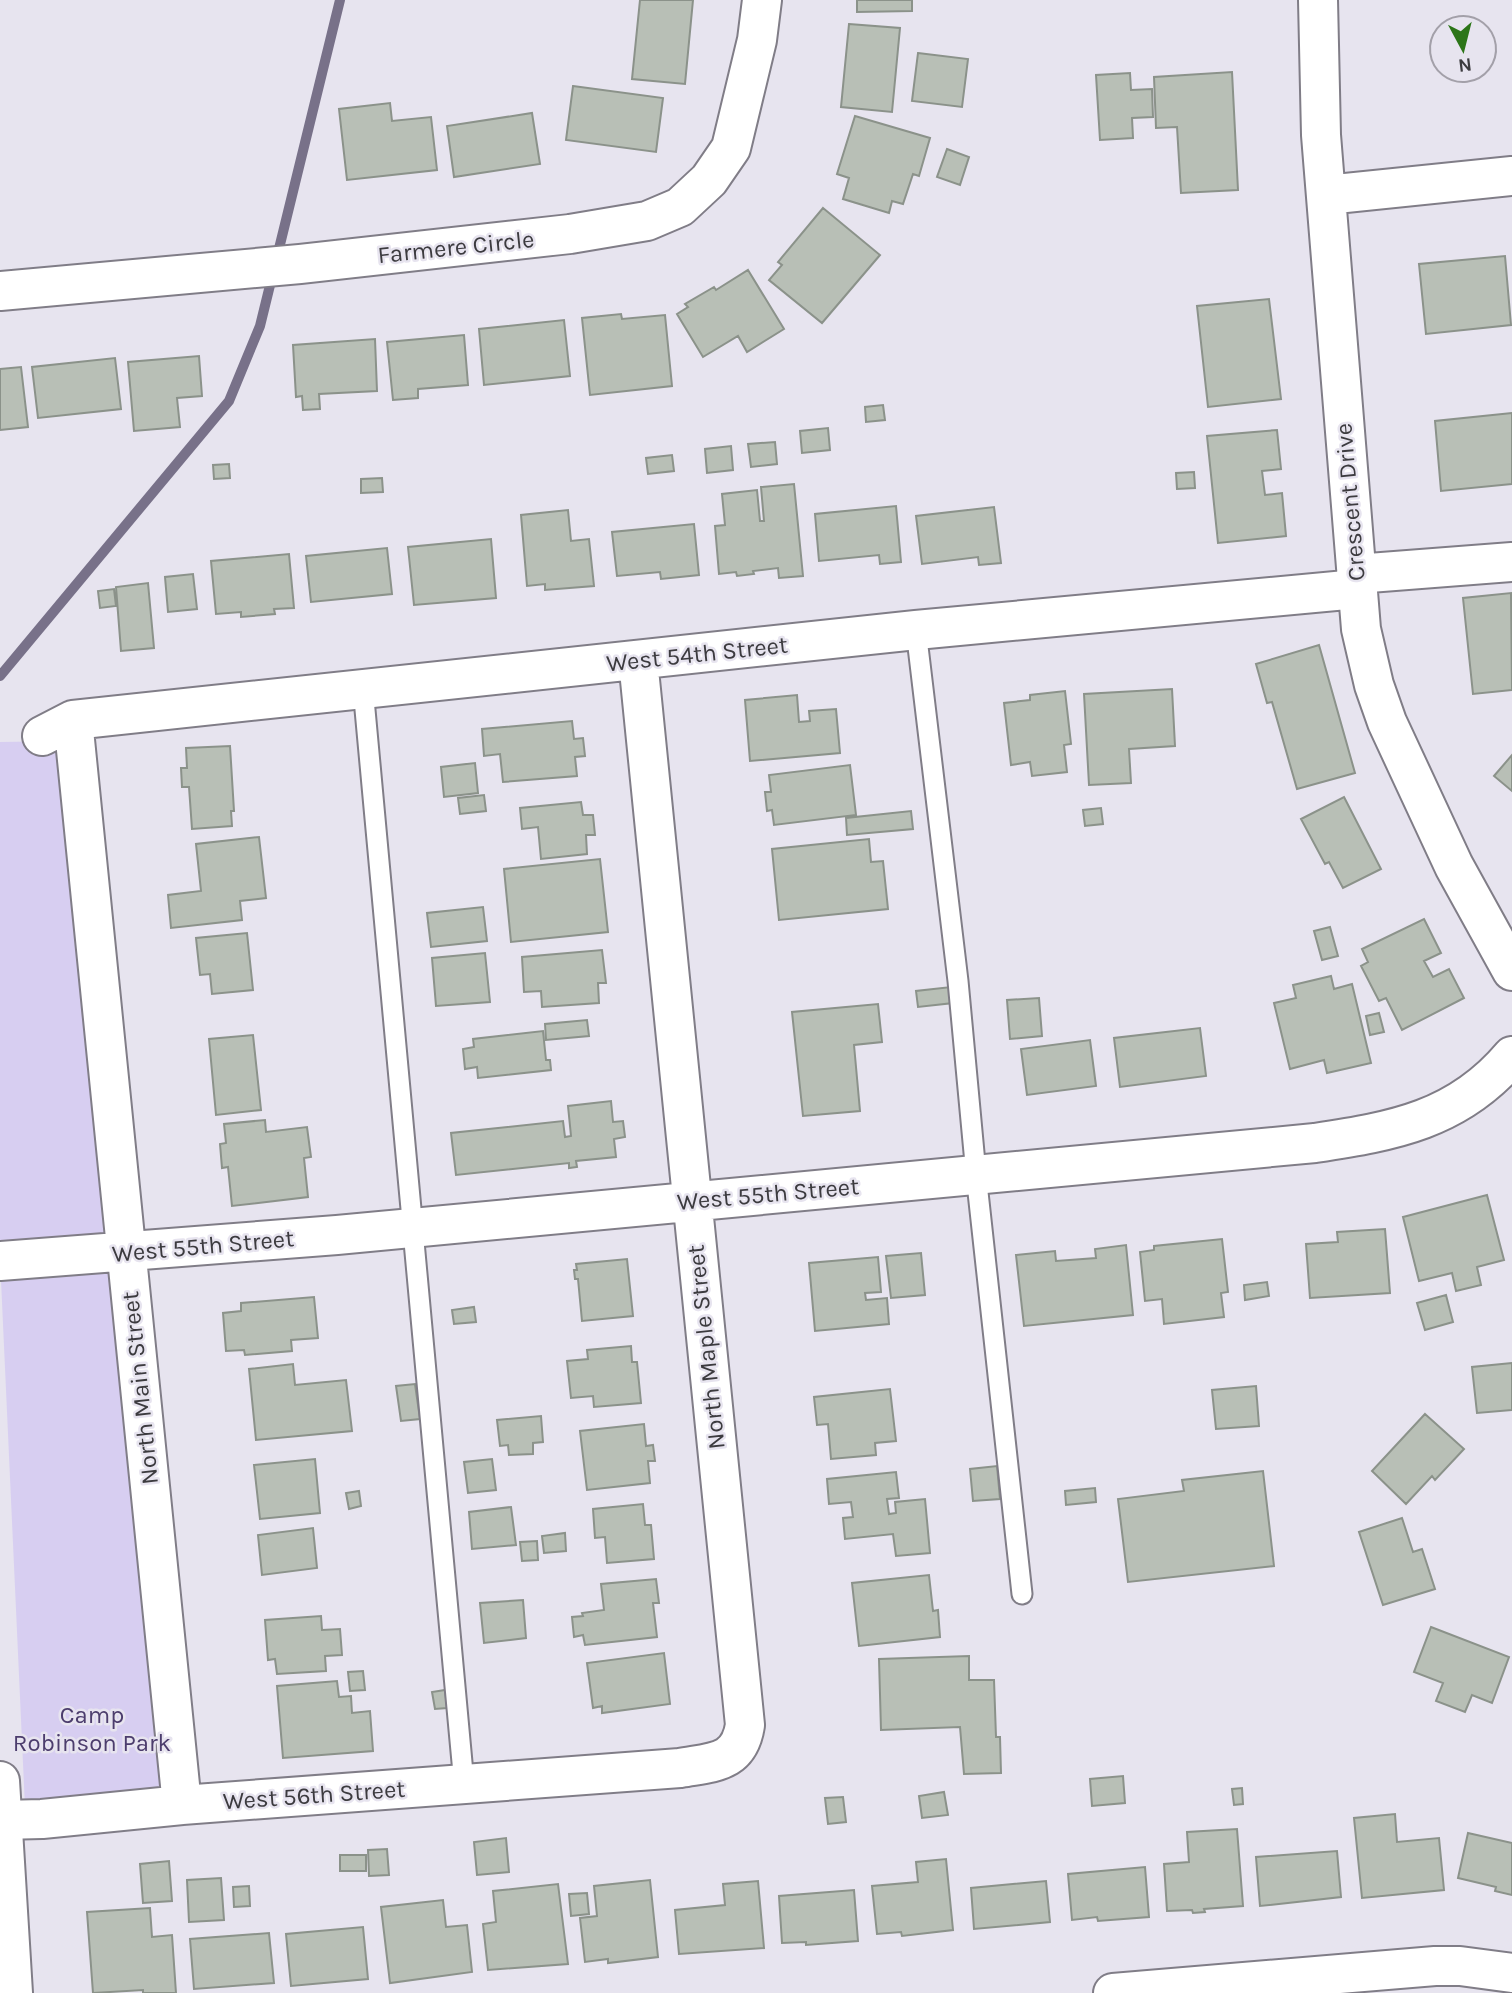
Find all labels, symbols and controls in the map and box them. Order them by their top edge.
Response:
north arrow [1428,14,1498,84]
text: N [1457,53,1473,77]
street label: Farmere Circle [376,225,536,269]
street label: Crescent Drive [1329,422,1371,582]
street label: West 54th Street [605,631,789,677]
street label: West 55th Street [676,1172,860,1216]
street label: West 55th Street [111,1224,295,1268]
street label: North Maple Street [681,1243,731,1451]
street label: North Main Street [116,1290,164,1486]
park label: Camp Robinson Park [13,1701,171,1757]
street label: West 56th Street [222,1775,406,1815]

